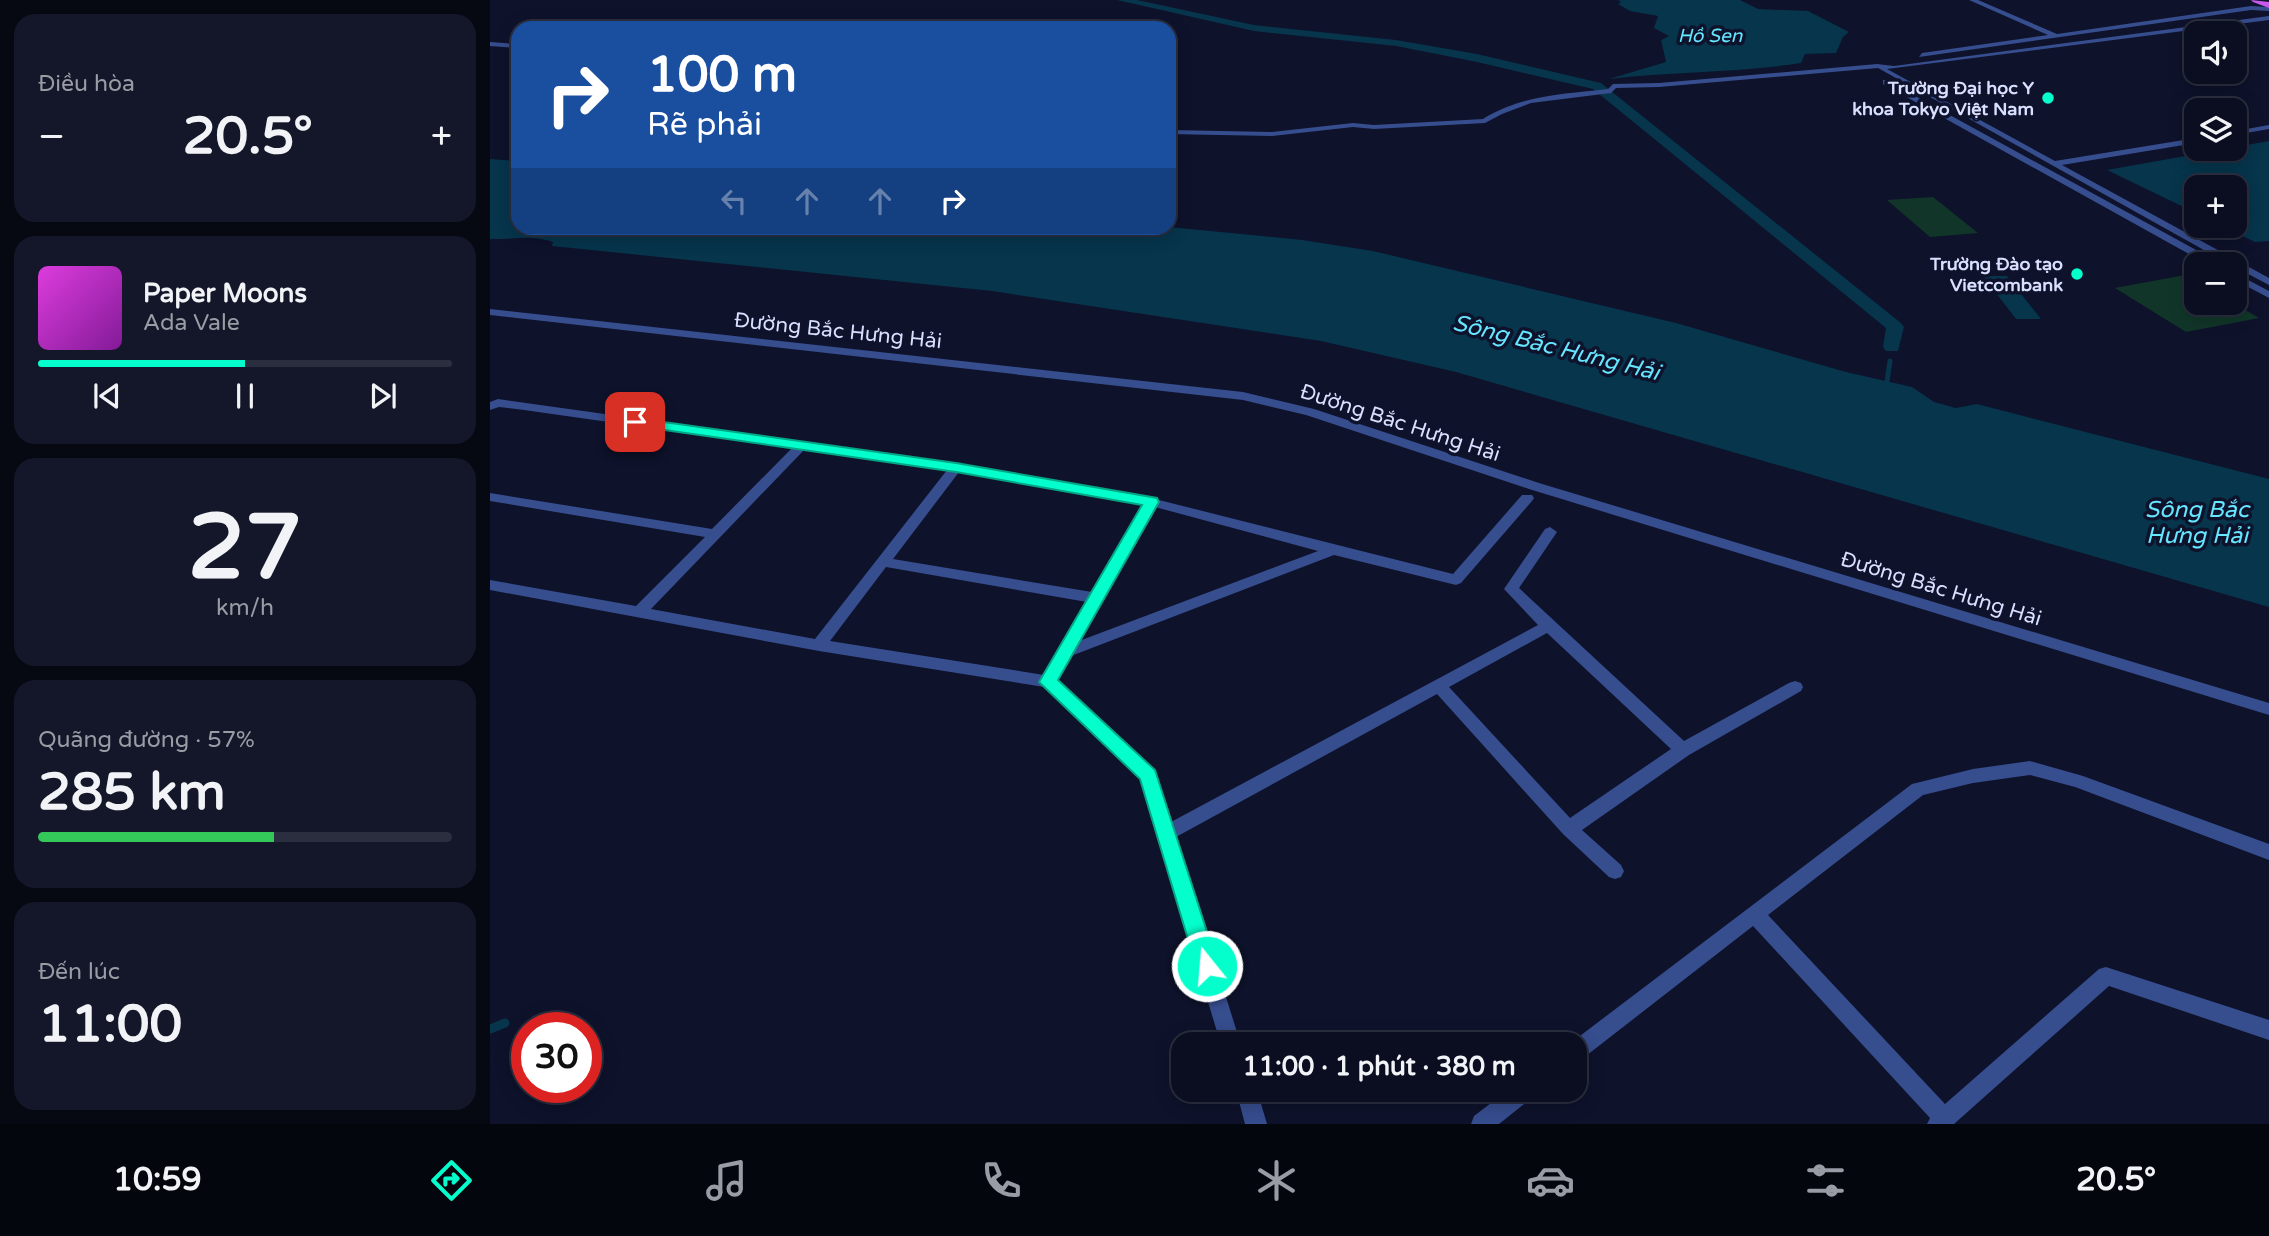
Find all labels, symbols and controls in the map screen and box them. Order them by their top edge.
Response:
map controls [2184,21,2247,315]
button: sound [2184,21,2247,84]
water label: Hồ Sen [1678,25,1743,47]
text: 100 m [647,46,797,105]
icon: right [532,49,623,140]
text: Điều hòa [38,70,135,98]
place label: Trường Đại học Y khoa Tokyo Việt Nam [1852,77,2034,120]
marker: Trường Đại học Y khoa Tokyo Việt Nam [2040,90,2056,106]
button: layers [2184,98,2247,161]
text: 20.5° [183,105,313,168]
text: Rẽ phải [647,106,762,144]
text: − [38,114,65,160]
text: + [431,114,452,160]
button: + [2184,175,2247,238]
icon: left [715,182,753,220]
icon: ahead [788,182,826,220]
icon: ahead [861,182,899,220]
icon: right [934,182,972,220]
button: − [2184,252,2247,315]
place label: Trường Đào tạo Vietcombank [1929,253,2063,296]
marker: Trường Đào tạo Vietcombank [2069,266,2085,282]
text: Paper Moons [143,278,307,309]
street label: Đường Bắc Hưng Hải [733,308,943,354]
text: Ada Vale [143,309,240,337]
water label: Sông Bắc Hưng Hải [1450,309,1665,388]
icon: previous [88,377,126,415]
icon: pause [226,377,264,415]
icon: next [364,377,402,415]
street label: Đường Bắc Hưng Hải [1297,379,1503,467]
pin [605,392,665,452]
icon: arrive [616,403,654,441]
text: 27 [188,493,302,603]
water label: Sông Bắc Hưng Hải [2145,496,2252,550]
street label: Đường Bắc Hưng Hải [1837,547,2045,631]
text: km/h [216,594,274,622]
text: Quãng đường · 57% [38,726,255,754]
text: 285 km [38,761,226,824]
position arrow [1170,929,1244,1003]
text: Đến lúc [38,958,120,986]
text: 11:00 [38,993,182,1056]
speed limit sign: 30 [511,1012,602,1103]
text: 11:00 · 1 phút · 380 m [1242,1051,1516,1082]
icon: directions [427,1156,476,1205]
icon: music [702,1156,751,1205]
icon: phone [977,1156,1026,1205]
icon: climate [1252,1156,1301,1205]
icon: car [1526,1156,1575,1205]
icon: filters [1801,1156,1850,1205]
text: 10:59 [113,1161,202,1199]
text: 20.5° [2076,1161,2156,1199]

